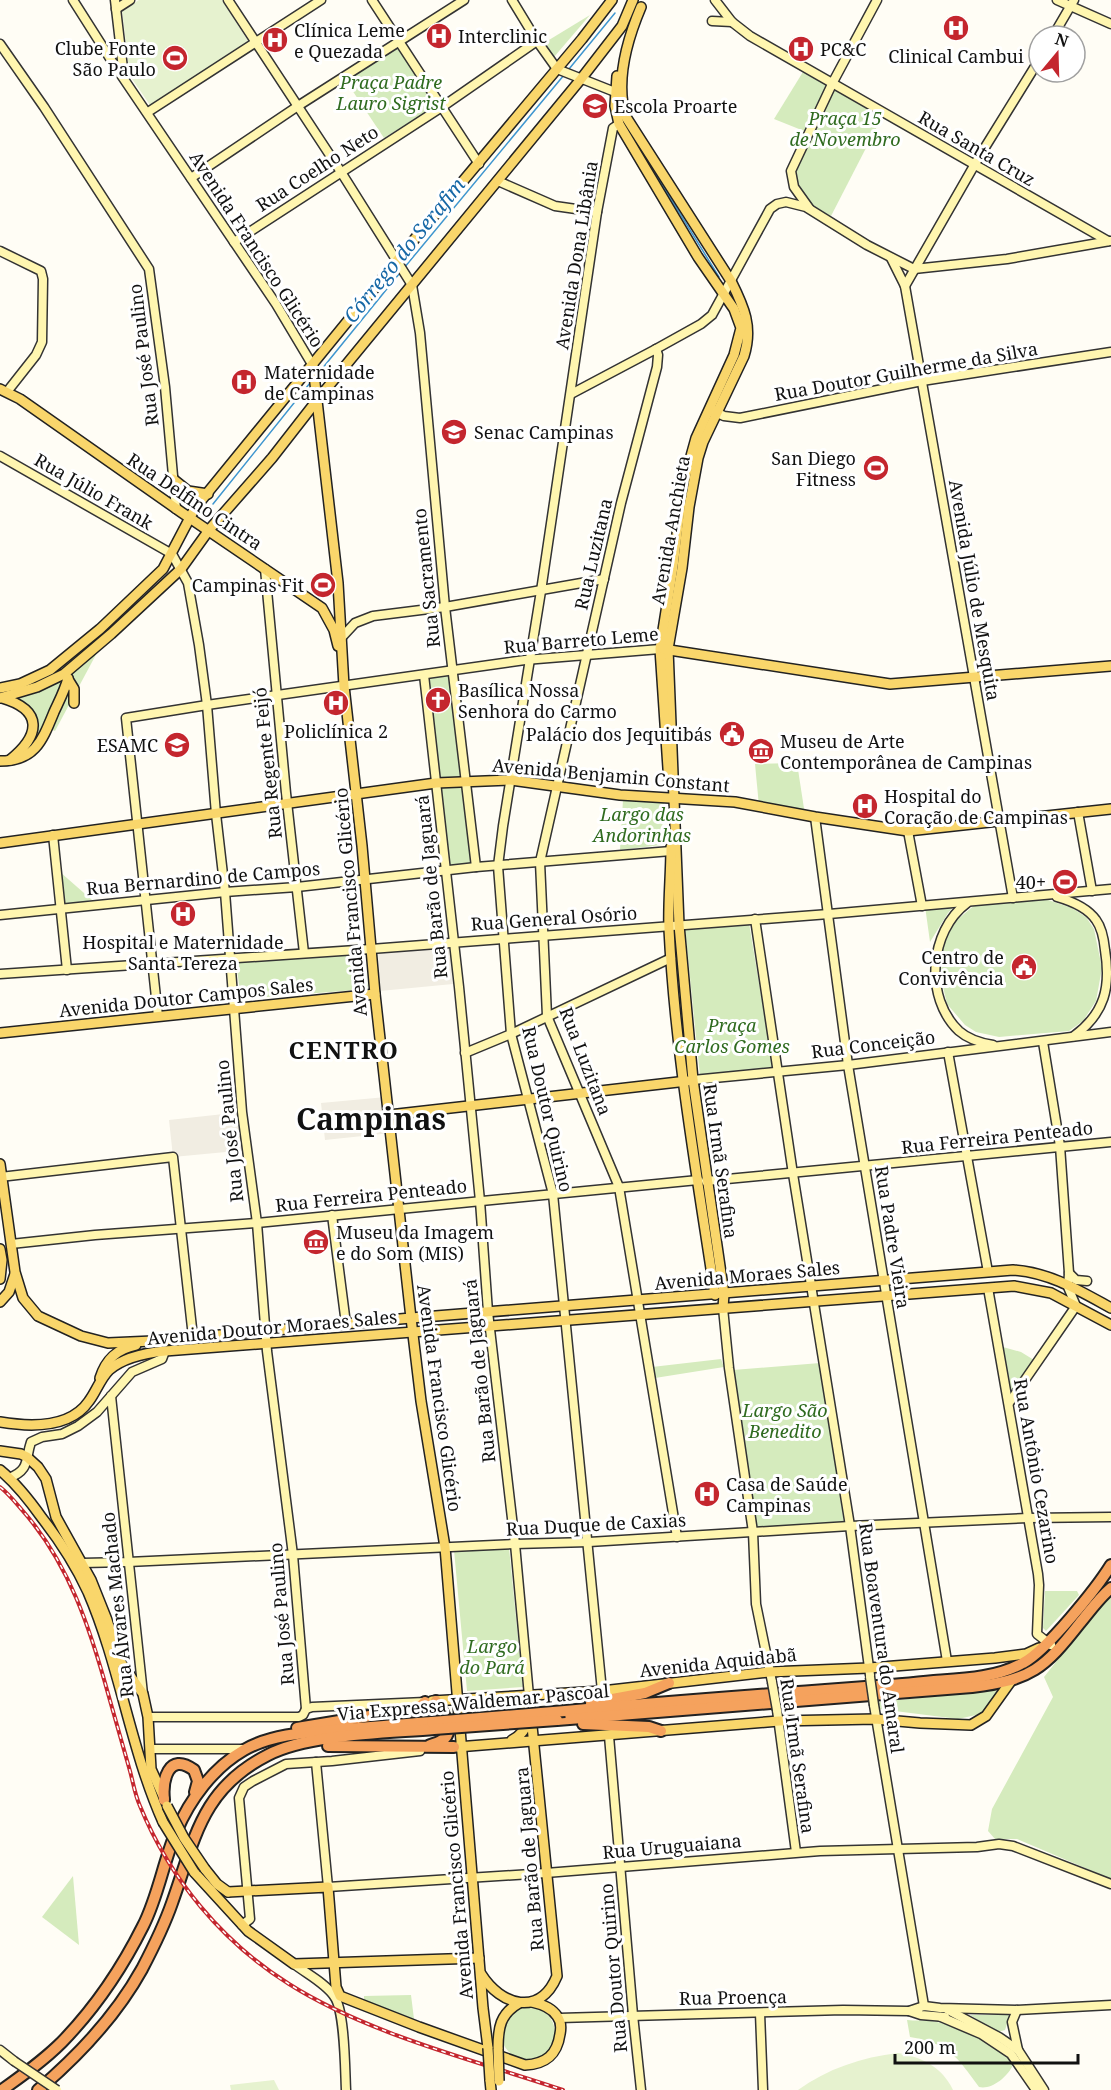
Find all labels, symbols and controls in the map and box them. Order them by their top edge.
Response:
hospital icon: Clinical Cambui [941,13,971,43]
place label: Clínica Leme e Quezada [294,18,405,63]
hospital icon: Interclinic [424,21,454,51]
place label: Interclinic [458,24,547,48]
north arrow [1027,24,1087,84]
hospital icon: Clínica Leme e Quezada [260,25,290,55]
text: N [1052,27,1072,52]
hospital icon: PC&C [786,34,816,64]
place label: Clube Fonte São Paulo [55,36,156,81]
place label: PC&C [820,37,866,61]
sports icon: Clube Fonte São Paulo [160,43,190,73]
place label: Clinical Cambui [888,44,1024,68]
park label: Praça Padre Lauro Sigrist [335,70,446,115]
school or university icon: Escola Proarte [580,91,610,121]
place label: Escola Proarte [614,94,737,118]
street label: Rua Santa Cruz [914,105,1040,191]
park label: Praça 15 de Novembro [789,106,901,151]
street label: Rua Coelho Neto [251,119,383,217]
street label: Avenida Francisco Glicério [184,146,330,352]
street label: Avenida Dona Libânia [549,159,603,351]
water label: Córrego do Serafim [337,172,471,328]
street label: Rua José Paulino [122,283,164,427]
street label: Rua Doutor Guilherme da Silva [773,336,1039,406]
place label: Maternidade de Campinas [264,360,375,405]
hospital icon: Maternidade de Campinas [229,367,259,397]
school or university icon: Senac Campinas [439,417,469,447]
place label: Senac Campinas [474,420,614,444]
place label: San Diego Fitness [771,446,856,491]
street label: Rua Júlio Frank [30,447,158,535]
street label: Rua Delfino Cintra [123,447,267,555]
street label: Avenida Anchieta [645,453,695,607]
sports icon: San Diego Fitness [861,453,891,483]
street label: Avenida Júlio de Mesquita [944,478,1006,702]
street label: Rua Luzitana [568,496,618,612]
street label: Rua Sacramento [407,507,445,649]
sports icon: Campinas Fit [308,570,338,600]
place label: Campinas Fit [192,573,304,597]
street label: Rua Barreto Leme [503,621,659,659]
place label: Basílica Nossa Senhora do Carmo [458,678,617,723]
church icon: Basílica Nossa Senhora do Carmo [423,685,453,715]
street label: Rua Regente Feijó [247,686,287,840]
hospital icon: Policlínica 2 [321,688,351,718]
place label: Policlínica 2 [284,719,388,743]
public building icon: Palácio dos Jequitibás [717,719,747,749]
place label: Palácio dos Jequitibás [526,722,712,746]
place label: Museu de Arte Contemporânea de Campinas [780,729,1032,774]
school or university icon: ESAMC [162,730,192,760]
place label: ESAMC [97,733,158,757]
museum icon: Museu de Arte Contemporânea de Campinas [746,736,776,766]
street label: Avenida Benjamin Constant [491,753,731,797]
place label: Hospital do Coração de Campinas [884,784,1068,829]
street label: Avenida Francisco Glicério [328,787,372,1017]
hospital icon: Hospital do Coração de Campinas [850,791,880,821]
street label: Rua Barão de Jaguará [409,794,453,980]
park label: Largo das Andorinhas [591,802,691,847]
street label: Rua Bernardino de Campos [85,856,321,900]
sports icon: 40+ [1050,867,1080,897]
place label: 40+ [1016,870,1046,894]
hospital icon: Hospital e Maternidade Santa Tereza [168,899,198,929]
street label: Rua General Osório [470,900,638,936]
place label: Hospital e Maternidade Santa Tereza [82,930,284,975]
place label: Centro de Convivência [898,945,1004,990]
public building icon: Centro de Convivência [1009,952,1039,982]
street label: Avenida Doutor Campos Sales [58,972,314,1022]
street label: Rua Luzitana [554,1004,618,1118]
park label: Praça Carlos Gomes [674,1013,790,1058]
street label: Rua Doutor Quirino [517,1024,579,1194]
street label: Rua Conceição [810,1024,936,1064]
district label: CENTRO [289,1033,399,1066]
street label: Rua José Paulino [210,1059,248,1203]
street label: Rua Irmã Serafina [698,1082,744,1240]
district label: Campinas [296,1098,446,1139]
street label: Rua Ferreira Penteado [900,1115,1094,1159]
street label: Rua Padre Vieira [870,1164,916,1310]
street label: Rua Ferreira Penteado [274,1173,468,1217]
place label: Museu da Imagem e do Som (MIS) [336,1220,494,1265]
museum icon: Museu da Imagem e do Som (MIS) [301,1227,331,1257]
street label: Avenida Moraes Sales [653,1255,841,1295]
street label: Rua Barão de Jaguará [457,1278,501,1464]
street label: Avenida Francisco Glicério [412,1283,468,1513]
street label: Avenida Doutor Moraes Sales [146,1304,398,1350]
street label: Rua Antônio Cezarino [1009,1376,1065,1566]
park label: Largo São Benedito [741,1398,828,1443]
place label: Casa de Saúde Campinas [726,1472,848,1517]
hospital icon: Casa de Saúde Campinas [692,1479,722,1509]
street label: Rua Duque de Caxias [505,1507,687,1541]
street label: Rua Álvares Machado [95,1511,139,1699]
street label: Rua Boaventura do Amaral [854,1521,910,1755]
street label: Rua José Paulino [263,1542,299,1686]
park label: Largo do Pará [459,1634,525,1679]
street label: Avenida Aquidabã [638,1642,798,1682]
street label: Rua Irmã Serafina [775,1677,821,1835]
street label: Via Expressa Waldemar Pascoal [336,1678,610,1726]
street label: Rua Barão de Jaguara [509,1766,549,1952]
street label: Avenida Francisco Glicério [434,1770,478,2000]
street label: Rua Uruguaiana [601,1828,743,1864]
street label: Rua Doutor Quirino [594,1882,632,2054]
street label: Rua Proença [679,1984,787,2010]
scale bar [895,2027,1078,2065]
text: 200 m [904,2035,956,2059]

